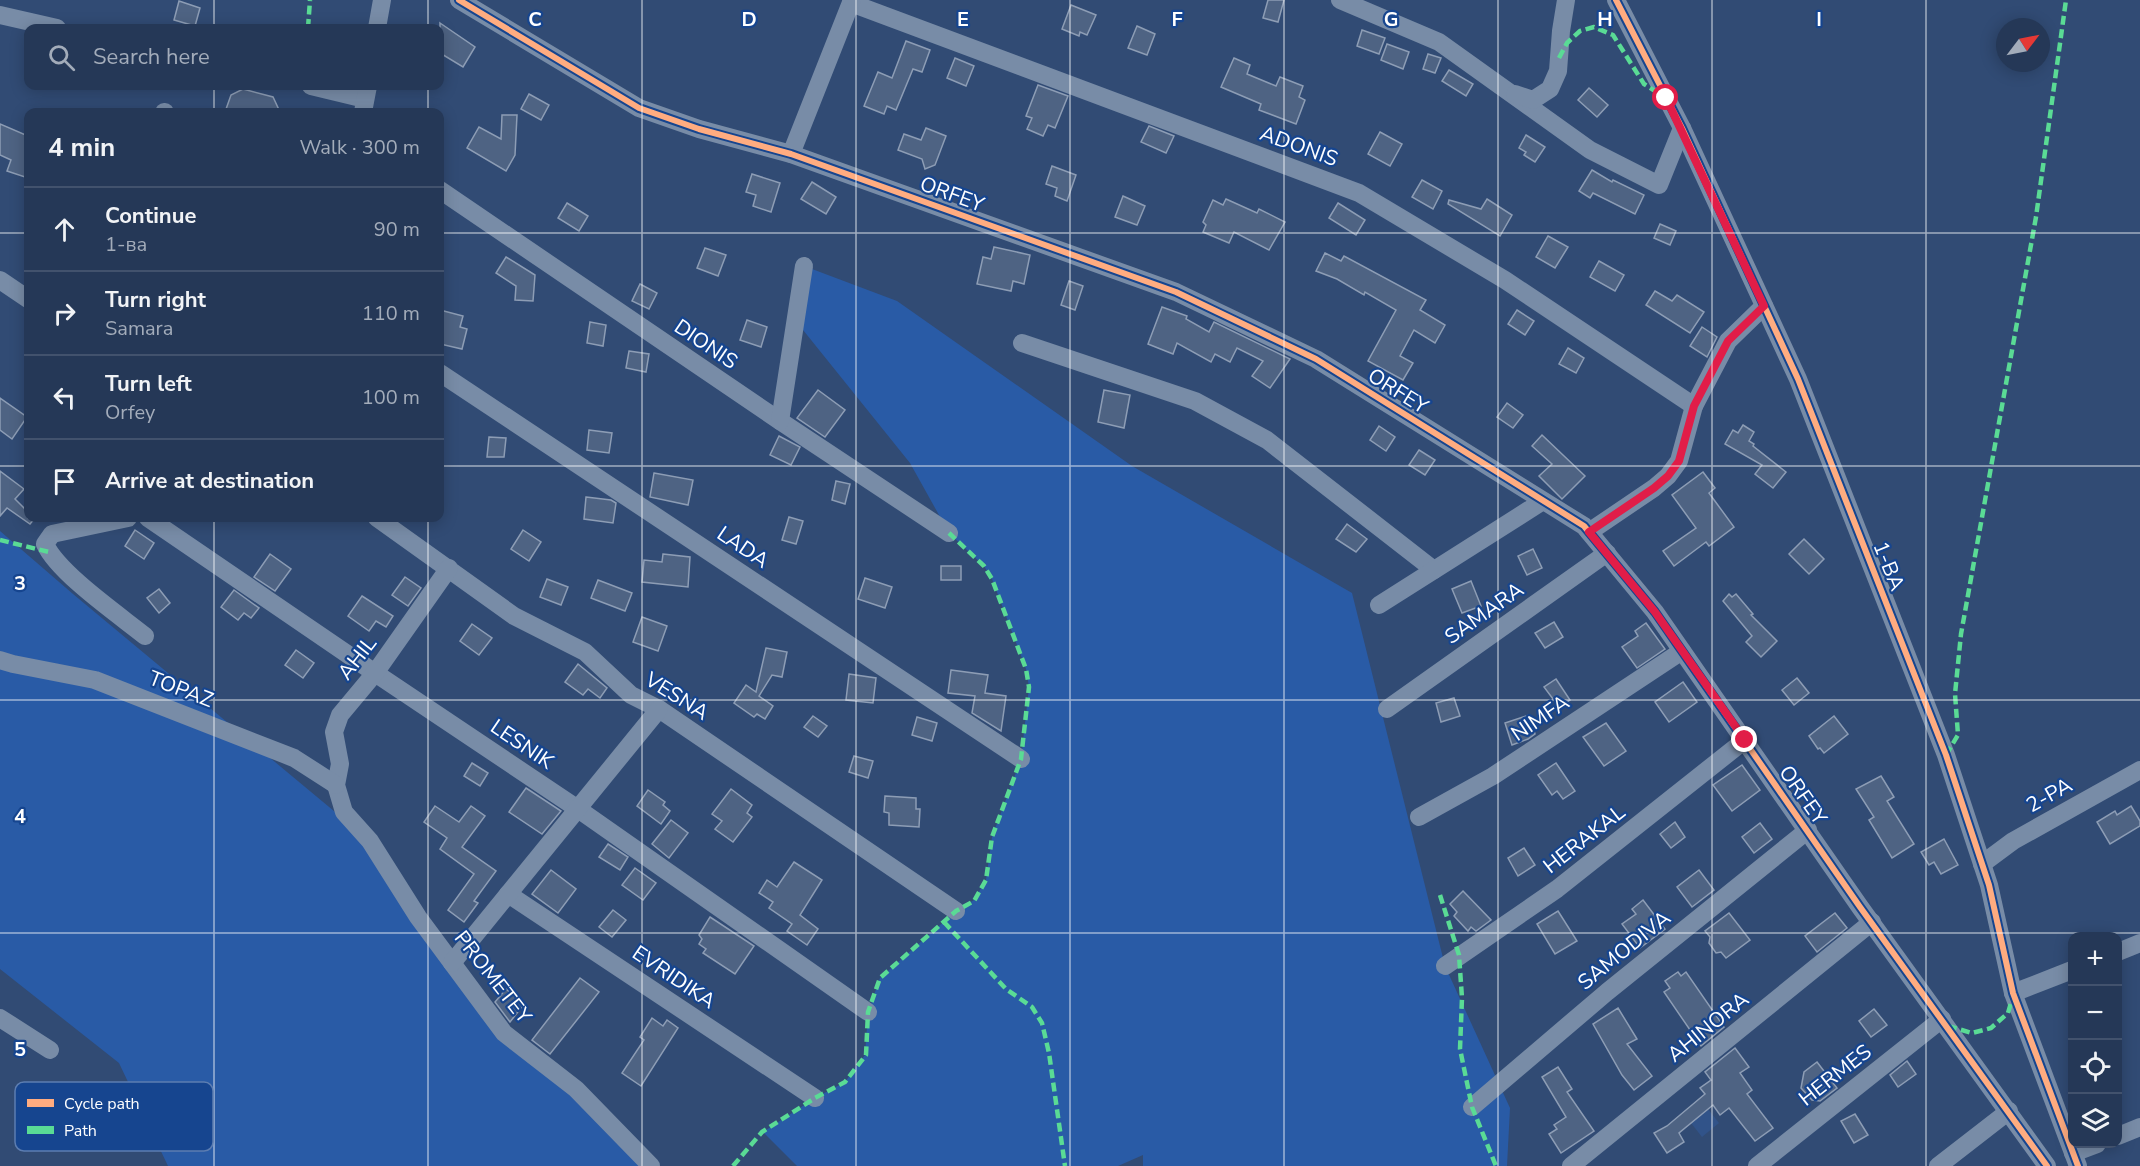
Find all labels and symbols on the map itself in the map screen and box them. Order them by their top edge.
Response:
text: C [528,6,542,33]
text: D [741,6,757,33]
text: E [957,6,969,33]
text: F [1171,6,1183,33]
text: G [1384,6,1398,33]
text: H [1597,6,1613,33]
text: I [1816,6,1822,33]
north arrow [1996,18,2050,72]
route start [1652,84,1678,110]
street label: ADONIS [1256,119,1342,173]
street label: ORFEY [916,170,988,219]
street label: DIONIS [669,313,743,375]
street label: ORFEY [1362,362,1434,421]
street label: LADA [712,519,774,575]
street label: 1-ВА [1867,537,1911,595]
text: 3 [14,570,26,597]
street label: SAMARA [1439,576,1529,650]
street label: AHIL [331,630,383,686]
street label: TOPAZ [145,664,217,714]
street label: VESNA [639,665,714,726]
street label: NIMFA [1505,688,1575,748]
street label: LESNIK [485,713,560,776]
route end [1731,726,1757,752]
street label: ORFEY [1773,760,1834,831]
street label: 2-РА [2021,771,2077,819]
street label: HERAKAL [1537,798,1631,880]
text: 4 [14,803,26,830]
street label: SAMODIVA [1572,904,1676,996]
street label: PROMETEY [448,925,538,1030]
street label: EVRIDIKA [627,939,721,1015]
street label: AHINORA [1661,985,1755,1069]
text: 5 [14,1036,26,1063]
street label: HERMES [1793,1038,1877,1112]
legend [15,1082,213,1151]
text: Cycle path [64,1093,140,1115]
text: Path [64,1120,97,1142]

